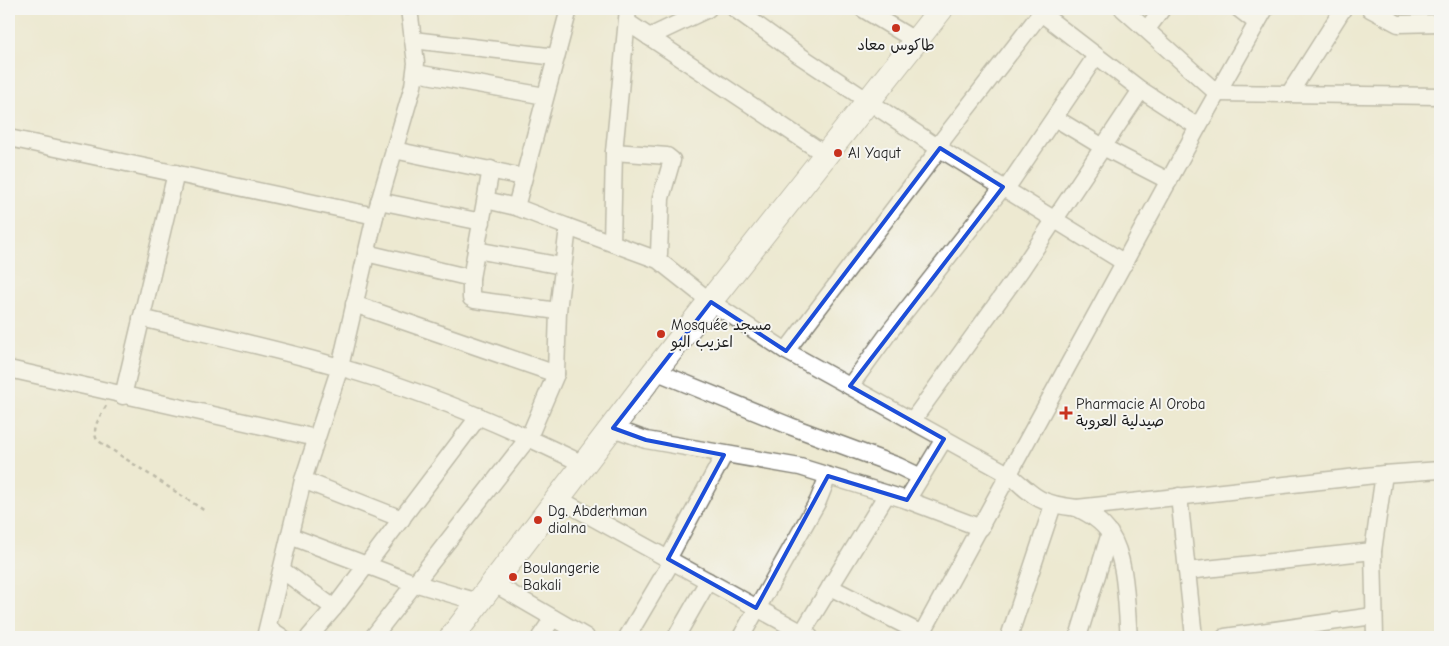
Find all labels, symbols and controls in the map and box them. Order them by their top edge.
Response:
marker: طاكوس معاد [890,22,902,34]
place label: طاكوس معاد [857,36,935,55]
place label: Al Yaqut [848,144,901,162]
marker: Al Yaqut [832,147,844,159]
place label: Mosquée مسجد اعزيب البو [670,316,772,351]
marker: Mosquée مسجد اعزيب البو [655,328,667,340]
place label: Pharmacie Al Oroba صيدلية العروبة [1076,395,1206,430]
marker: Pharmacie Al Oroba صيدلية العروبة [1060,407,1072,419]
place label: Dg. Abderhman dialna [548,502,647,537]
marker: Dg. Abderhman dialna [532,514,544,526]
place label: Boulangerie Bakali [523,559,600,594]
marker: Boulangerie Bakali [507,571,519,583]

